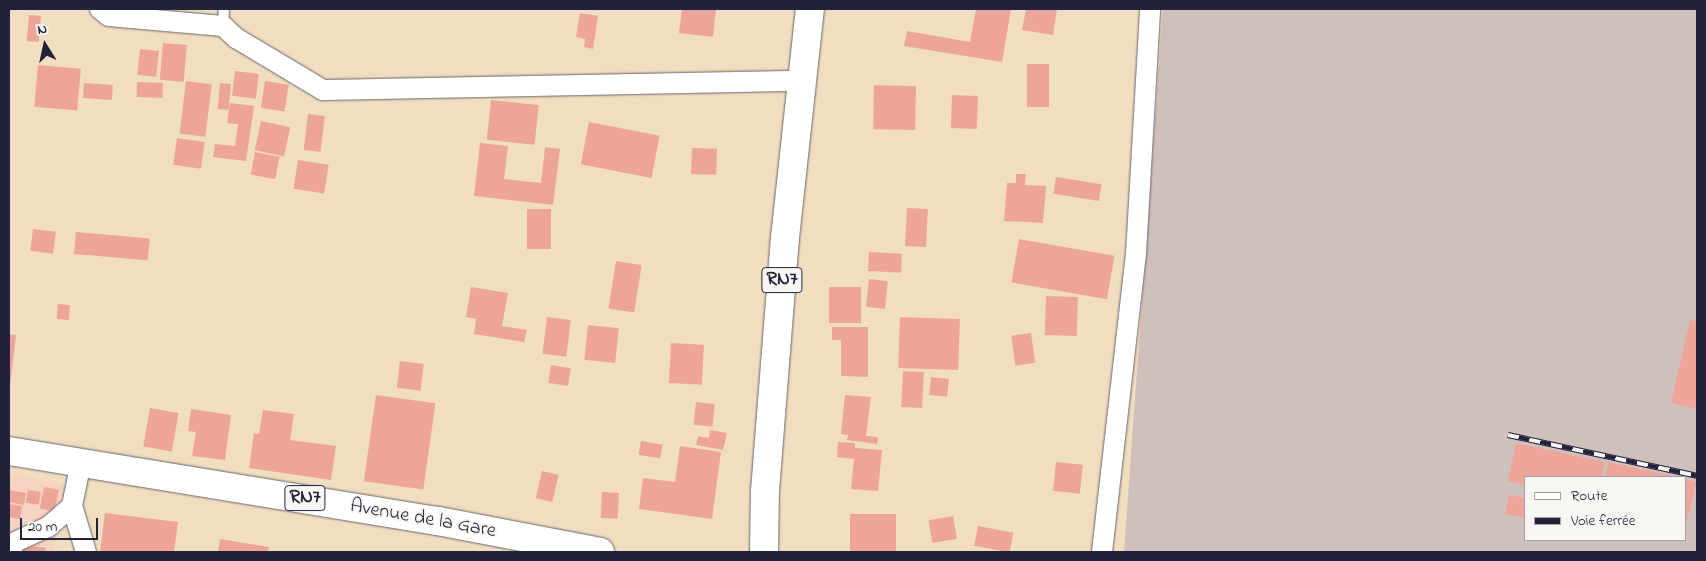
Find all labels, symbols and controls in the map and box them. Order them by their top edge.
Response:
text: N [36,19,49,41]
north arrow [20,20,70,70]
road number: RN7 [761,264,803,296]
legend [1524,476,1686,541]
road number: RN7 [284,482,326,514]
text: Route [1571,485,1607,507]
street label: Avenue de la Gare [348,494,498,544]
scale bar [22,508,100,540]
text: Voie ferrée [1571,510,1635,532]
text: 20 m [28,516,57,538]

